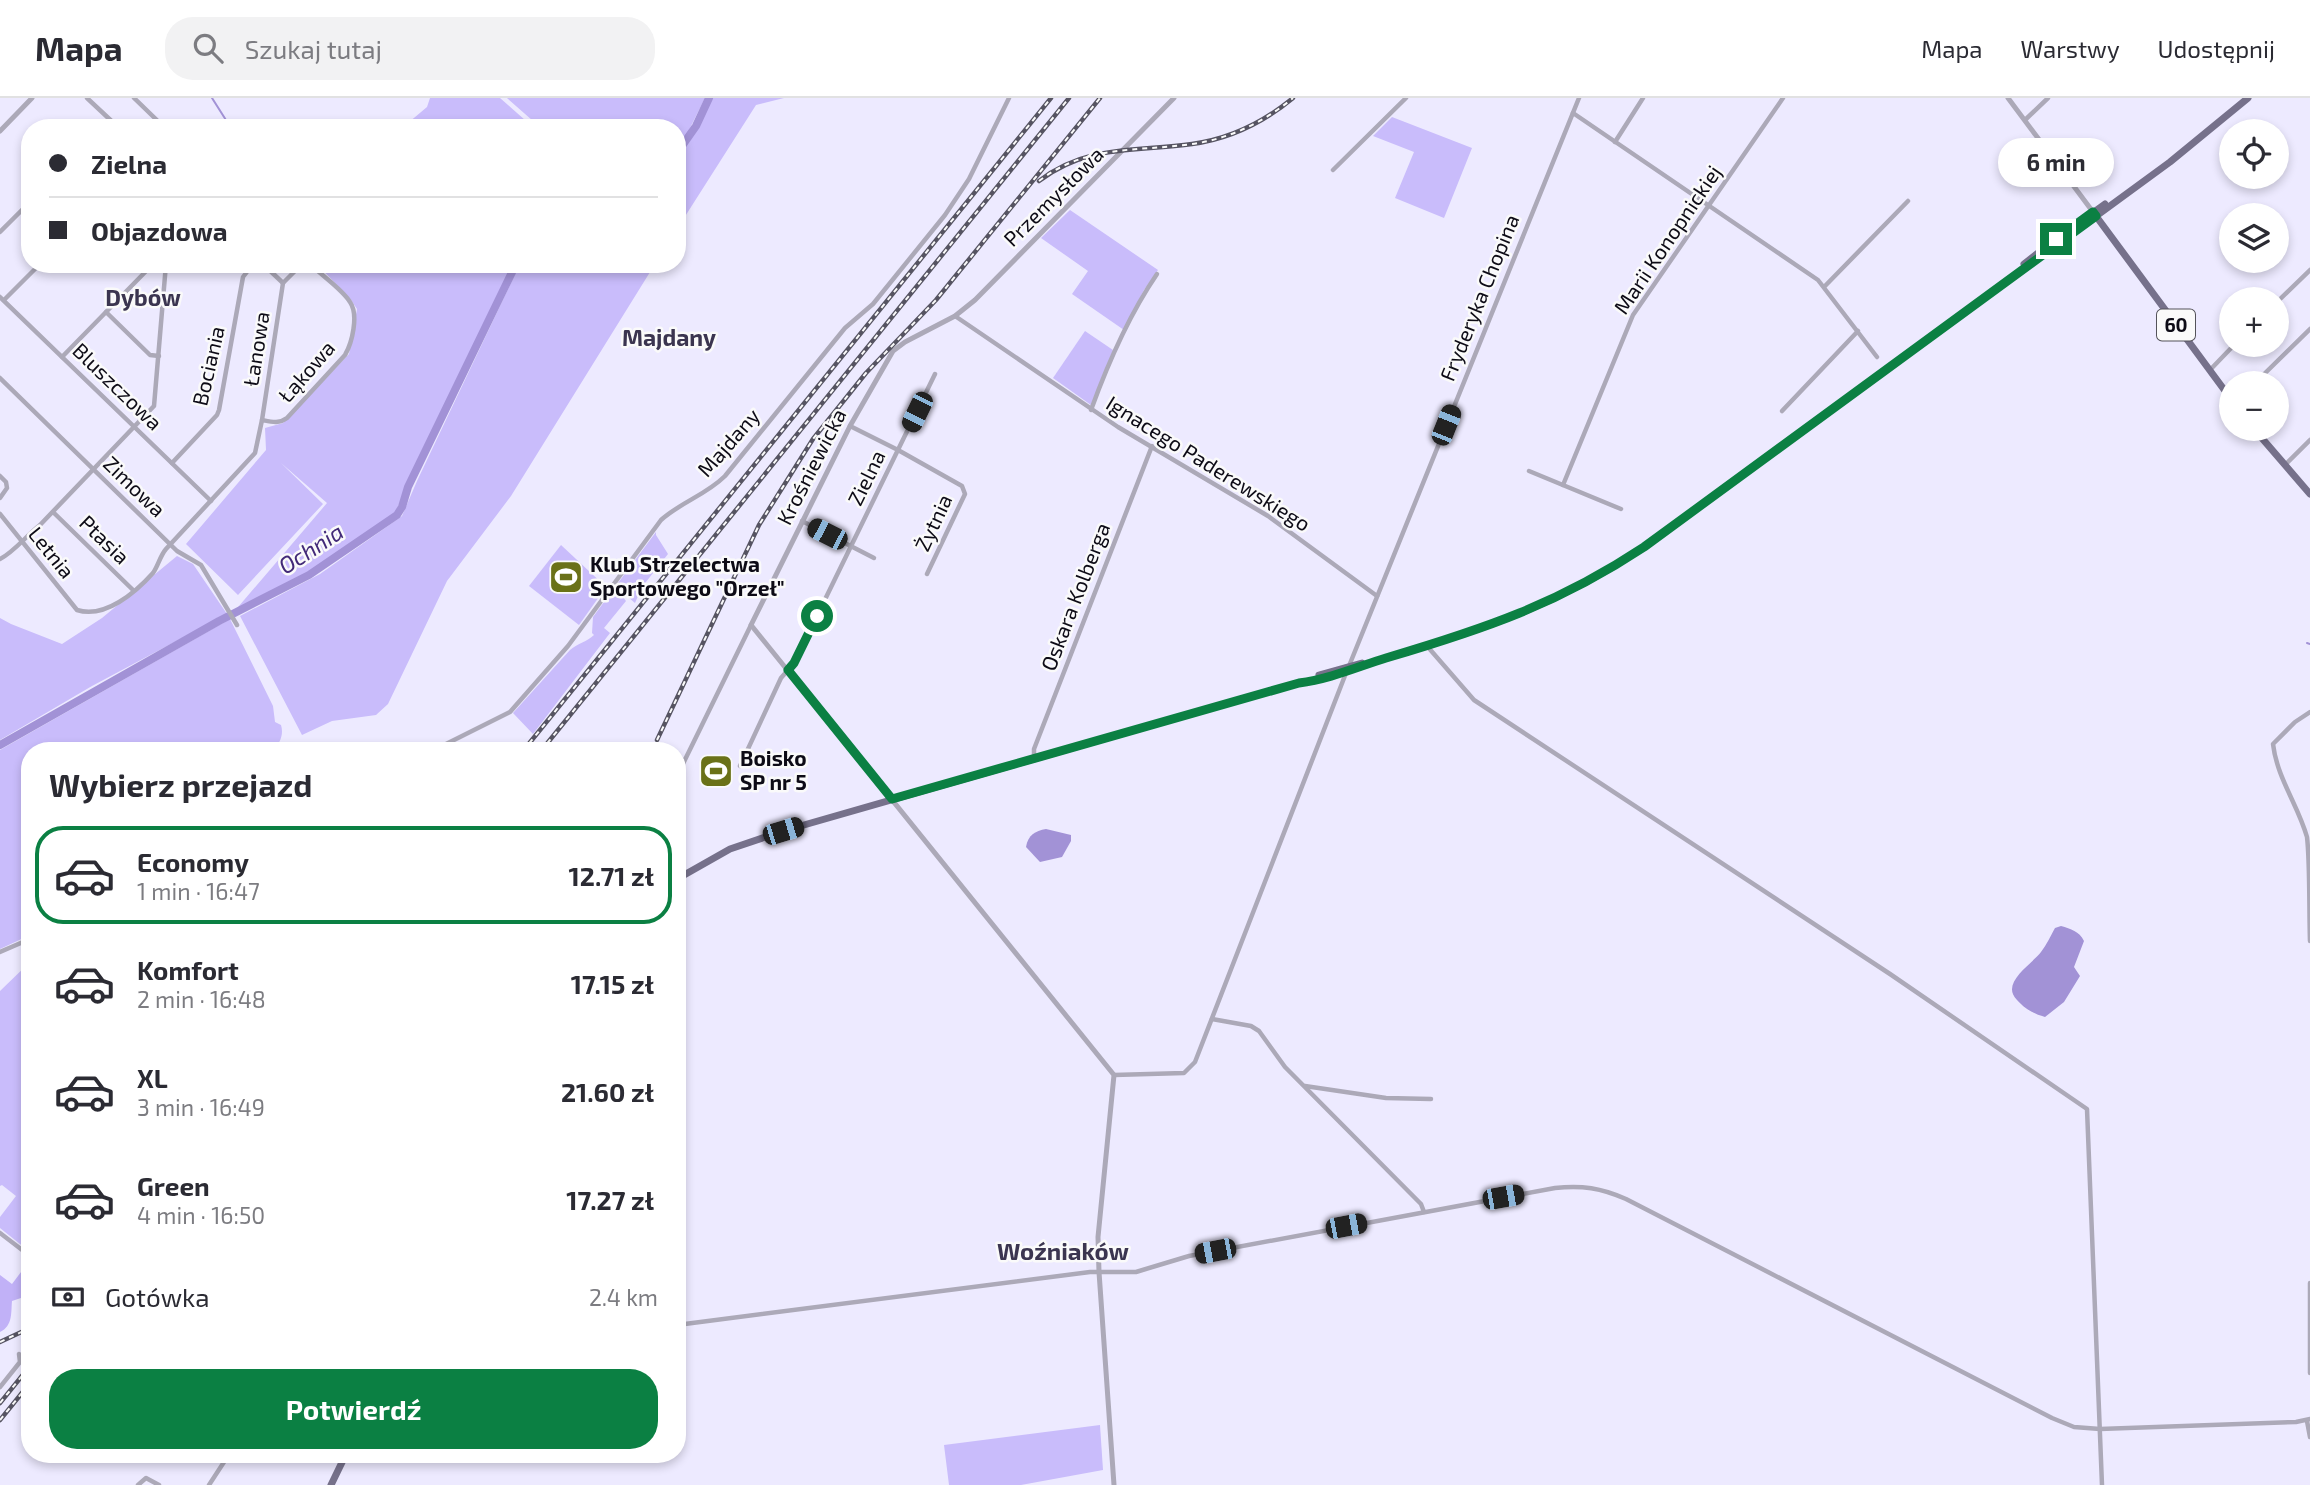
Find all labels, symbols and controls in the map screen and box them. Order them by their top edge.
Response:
search box [165,17,655,80]
text: Mapa [35,28,123,68]
icon: search [189,29,227,67]
text: Szukaj tutaj [245,33,382,64]
text: Mapa [1921,34,1983,63]
text: Warstwy [2021,34,2120,63]
text: Udostępnij [2158,34,2275,63]
map controls [2219,119,2289,441]
button: locate [2219,119,2289,189]
callout: 6 min [1998,138,2114,186]
street label: Przemysłowa [998,141,1108,251]
text: Zielna [91,148,167,179]
text: 6 min [2027,148,2085,176]
street label: Marii Konopnickiej [1608,160,1727,319]
button: layers [2219,203,2289,273]
street label: Fryderyka Chopina [1434,211,1523,384]
text: Objazdowa [91,215,228,246]
route end [2040,223,2072,255]
district label: Dybów [105,283,181,311]
button: + [2219,287,2289,357]
street label: Łanowa [237,310,274,388]
road number: 60 [2157,310,2195,341]
street label: Bociania [186,323,229,408]
district label: Majdany [622,323,716,351]
street label: Łąkowa [272,335,339,407]
street label: Bluszczowa [68,337,168,435]
button: − [2219,371,2289,441]
car [899,389,936,435]
street label: Ignacego Paderewskiego [1102,390,1315,536]
car [1429,402,1464,448]
street label: Majdany [692,403,765,482]
street label: Krośniewicka [771,404,851,529]
street label: Zielna [842,446,890,509]
street label: Zimowa [99,450,171,521]
street label: Żytnia [909,490,957,555]
street label: Ptasia [75,509,135,569]
car [804,515,851,553]
water label: Ochnia [273,517,348,579]
street label: Oskara Kolberga [1035,519,1114,674]
street label: Letnia [24,521,80,583]
place label: Klub Strzelectwa Sportowego "Orzeł" [590,551,785,600]
sports icon: Klub Strzelectwa Sportowego "Orzeł" [547,558,585,596]
route start [801,600,833,632]
place label: Boisko SP nr 5 [740,745,807,794]
sports icon: Boisko SP nr 5 [697,752,735,790]
text: Wybierz przejazd [49,765,312,803]
car [760,815,807,847]
icon: car [53,844,116,907]
text: Economy [137,846,249,877]
text: 12.71 zł [569,860,654,891]
text: 1 min · 16:47 [137,877,260,905]
icon: car [53,952,116,1015]
text: Komfort [137,954,239,985]
text: 17.15 zł [571,968,654,999]
text: 2 min · 16:48 [137,985,266,1013]
icon: car [53,1060,116,1123]
text: XL [137,1062,168,1093]
text: 21.60 zł [561,1076,654,1107]
text: 3 min · 16:49 [137,1093,265,1121]
icon: car [53,1168,116,1231]
text: Green [137,1170,210,1201]
car [1481,1183,1526,1211]
text: 17.27 zł [566,1184,654,1215]
text: 4 min · 16:50 [137,1201,265,1229]
car [1324,1212,1369,1240]
district label: Woźniaków [997,1236,1130,1265]
car [1193,1237,1238,1265]
icon: cash [49,1278,87,1316]
text: Gotówka [105,1281,210,1312]
text: 2.4 km [589,1283,658,1311]
button: Potwierdź [49,1369,658,1449]

